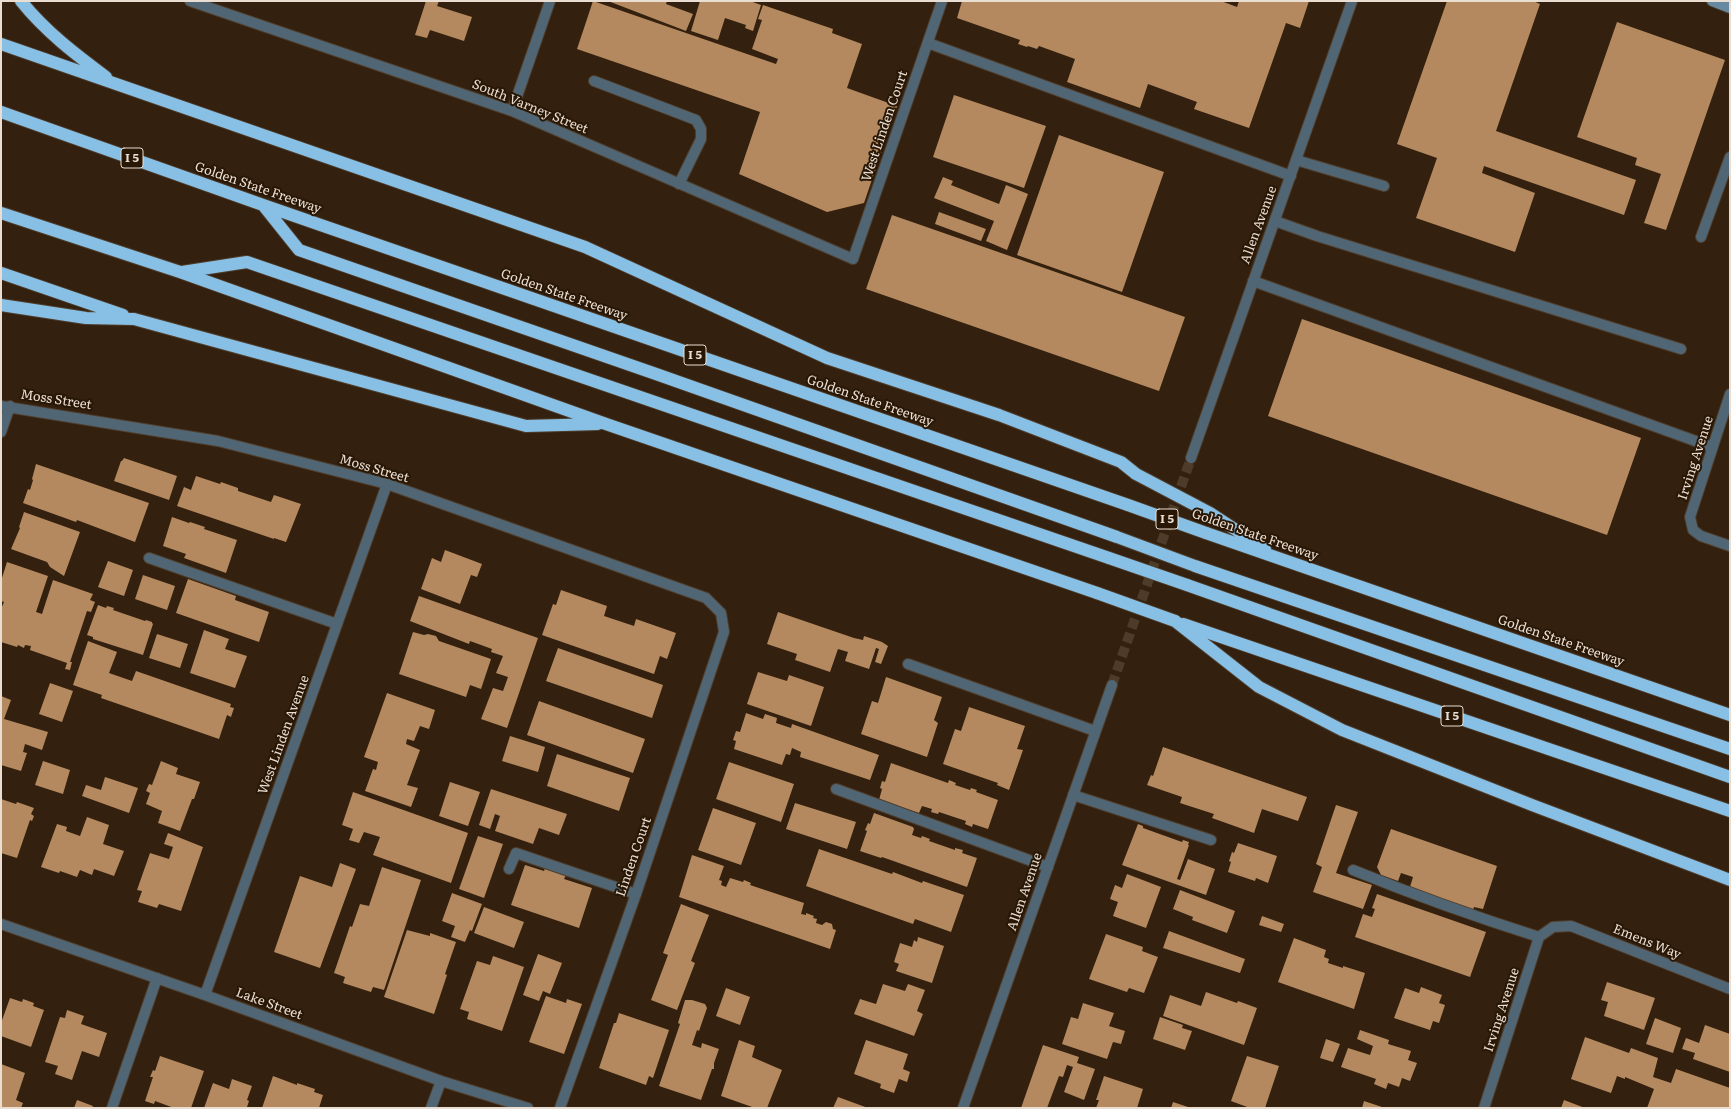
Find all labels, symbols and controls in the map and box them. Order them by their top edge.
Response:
street label: West Linden Court [859,69,911,183]
street label: South Varney Street [470,77,590,137]
road number: I 5 [121,148,143,168]
street label: Golden State Freeway [193,159,323,217]
street label: Allen Avenue [1238,184,1280,266]
street label: Golden State Freeway [499,266,629,324]
road number: I 5 [684,345,706,365]
street label: Golden State Freeway [805,372,935,430]
street label: Moss Street [19,387,93,413]
street label: Irving Avenue [1675,414,1717,502]
street label: Moss Street [337,452,411,486]
street label: Golden State Freeway [1190,506,1320,564]
road number: I 5 [1156,509,1178,529]
street label: Golden State Freeway [1496,612,1626,670]
street label: West Linden Avenue [255,673,313,797]
road number: I 5 [1441,706,1463,726]
street label: Linden Court [613,815,655,899]
street label: Allen Avenue [1004,851,1046,933]
street label: Emens Way [1611,921,1683,963]
street label: Irving Avenue [1481,966,1523,1054]
street label: Lake Street [234,985,304,1023]

